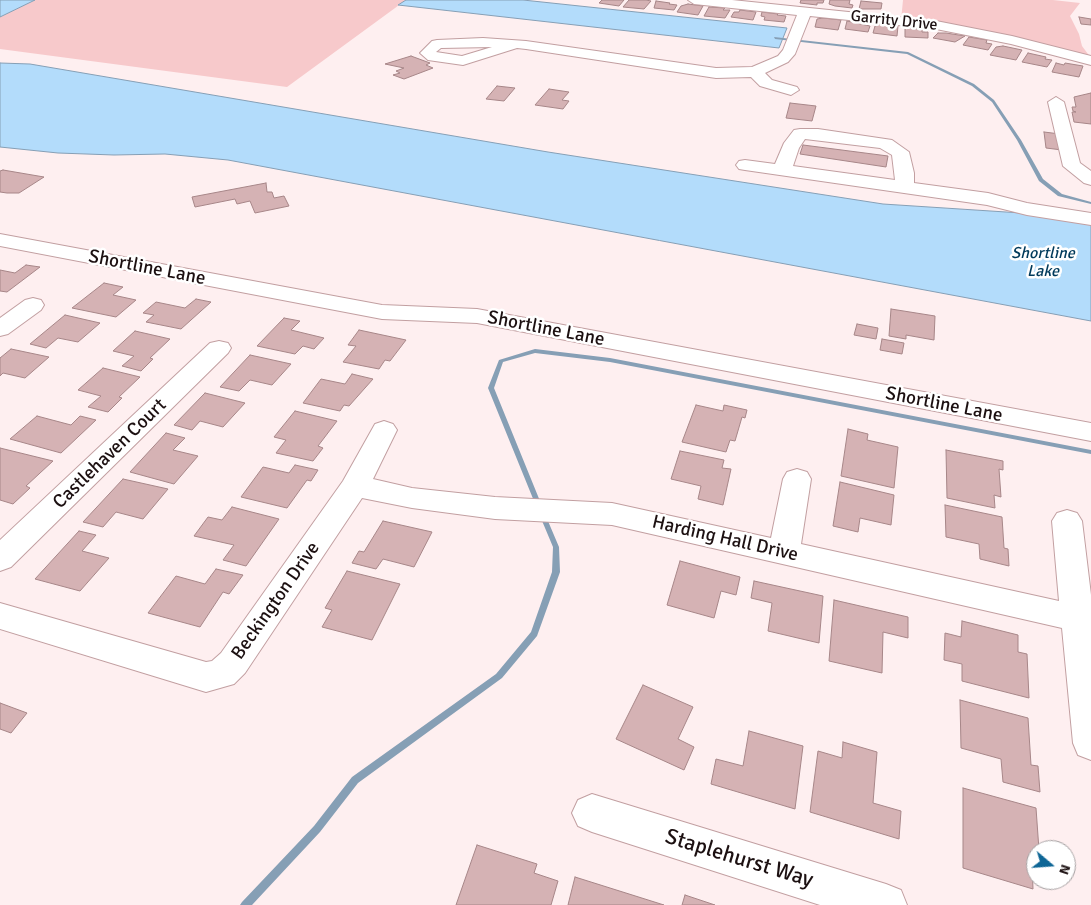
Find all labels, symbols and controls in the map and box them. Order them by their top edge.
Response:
street label: Garrity Drive [850,7,938,35]
water label: Shortline Lake [1011,244,1075,282]
street label: Shortline Lane [87,245,207,291]
street label: Shortline Lane [486,306,606,352]
street label: Shortline Lane [884,382,1004,428]
street label: Castlehaven Court [49,394,171,514]
street label: Harding Hall Drive [650,511,800,567]
street label: Beckington Drive [227,538,325,664]
street label: Staplehurst Way [662,824,816,894]
north arrow [1026,840,1076,890]
text: N [1055,862,1074,877]

